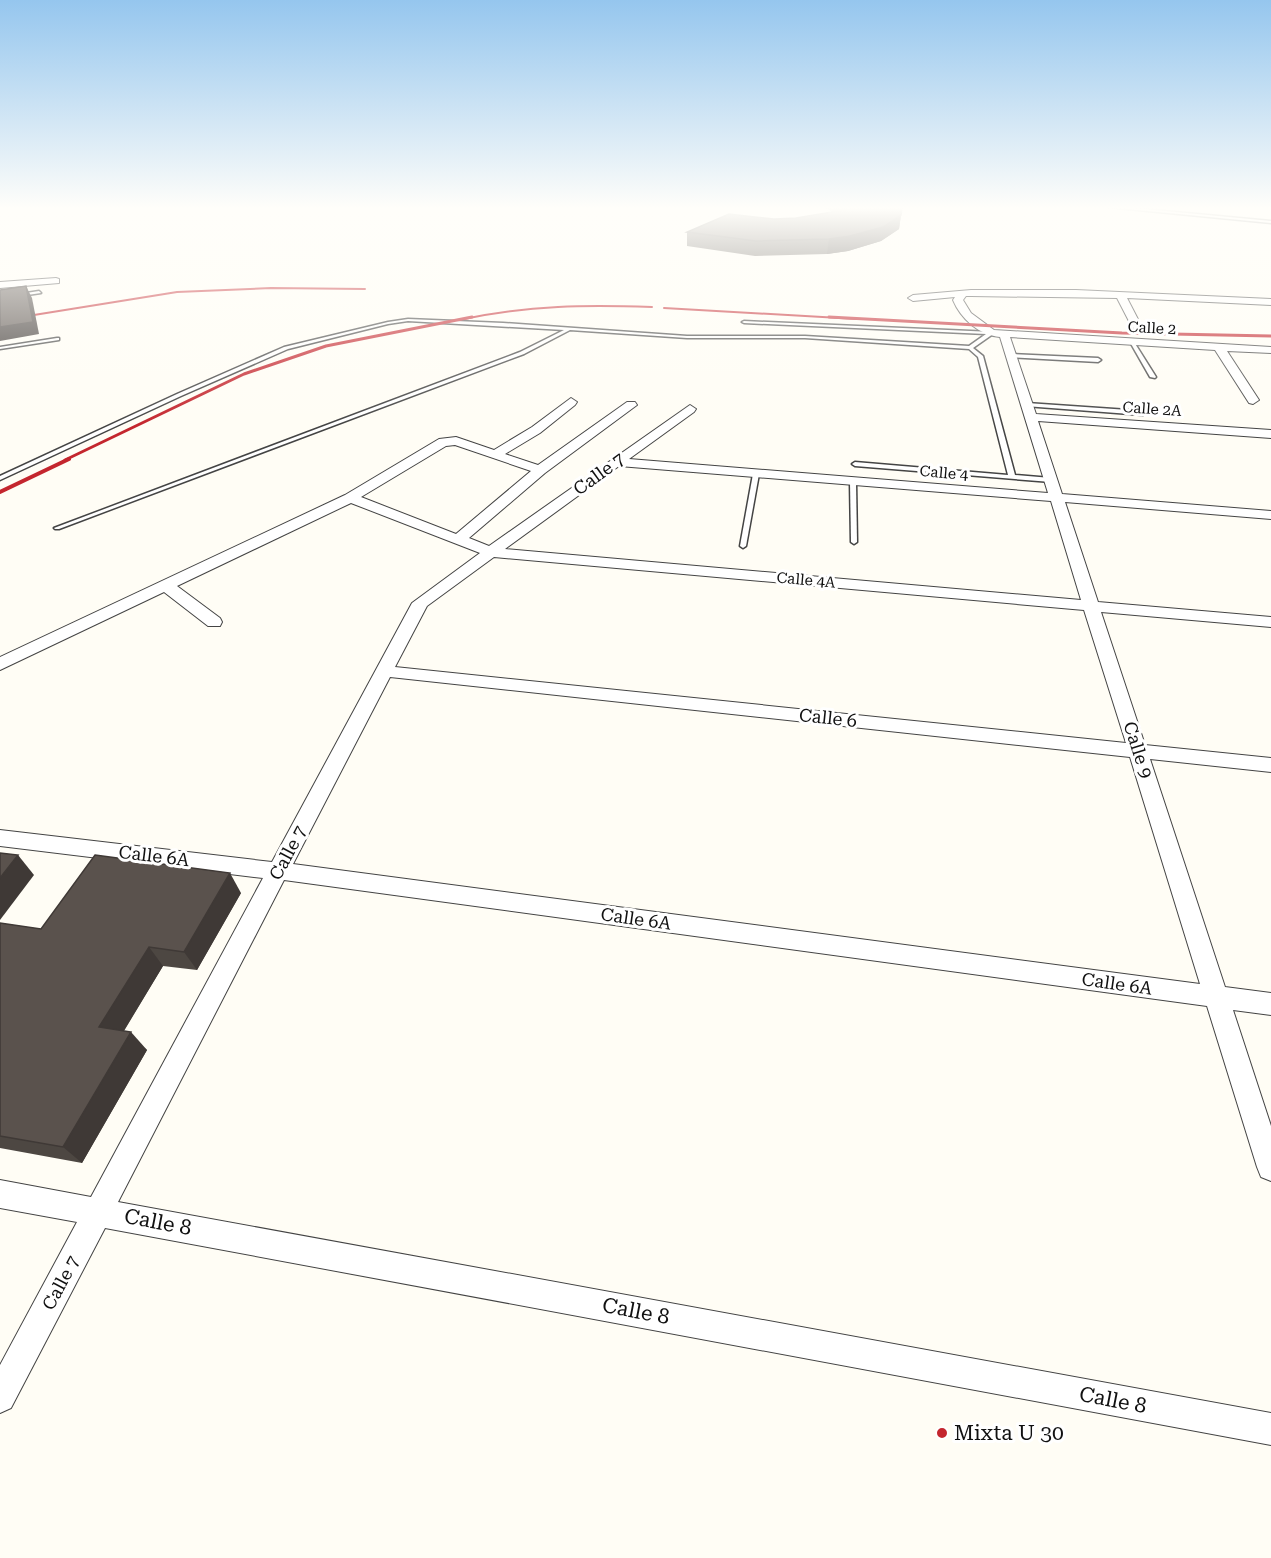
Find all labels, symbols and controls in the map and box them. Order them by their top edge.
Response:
street label: Calle 2 [1127,318,1177,338]
street label: Calle 2A [1122,398,1183,420]
street label: Calle 7 [569,448,628,499]
street label: Calle 4 [919,462,970,484]
street label: Calle 4A [776,568,837,592]
street label: Calle 6 [798,704,858,731]
street label: Calle 9 [1119,719,1157,781]
street label: Calle 7 [265,822,311,883]
street label: Calle 6A [118,841,191,870]
street label: Calle 6A [600,903,673,934]
street label: Calle 6A [1081,968,1154,999]
street label: Calle 8 [122,1204,194,1240]
street label: Calle 7 [38,1252,84,1313]
street label: Calle 8 [600,1293,672,1329]
street label: Calle 8 [1077,1382,1149,1418]
place label: Mixta U 30 [954,1421,1064,1445]
marker: Mixta U 30 [935,1426,949,1440]

